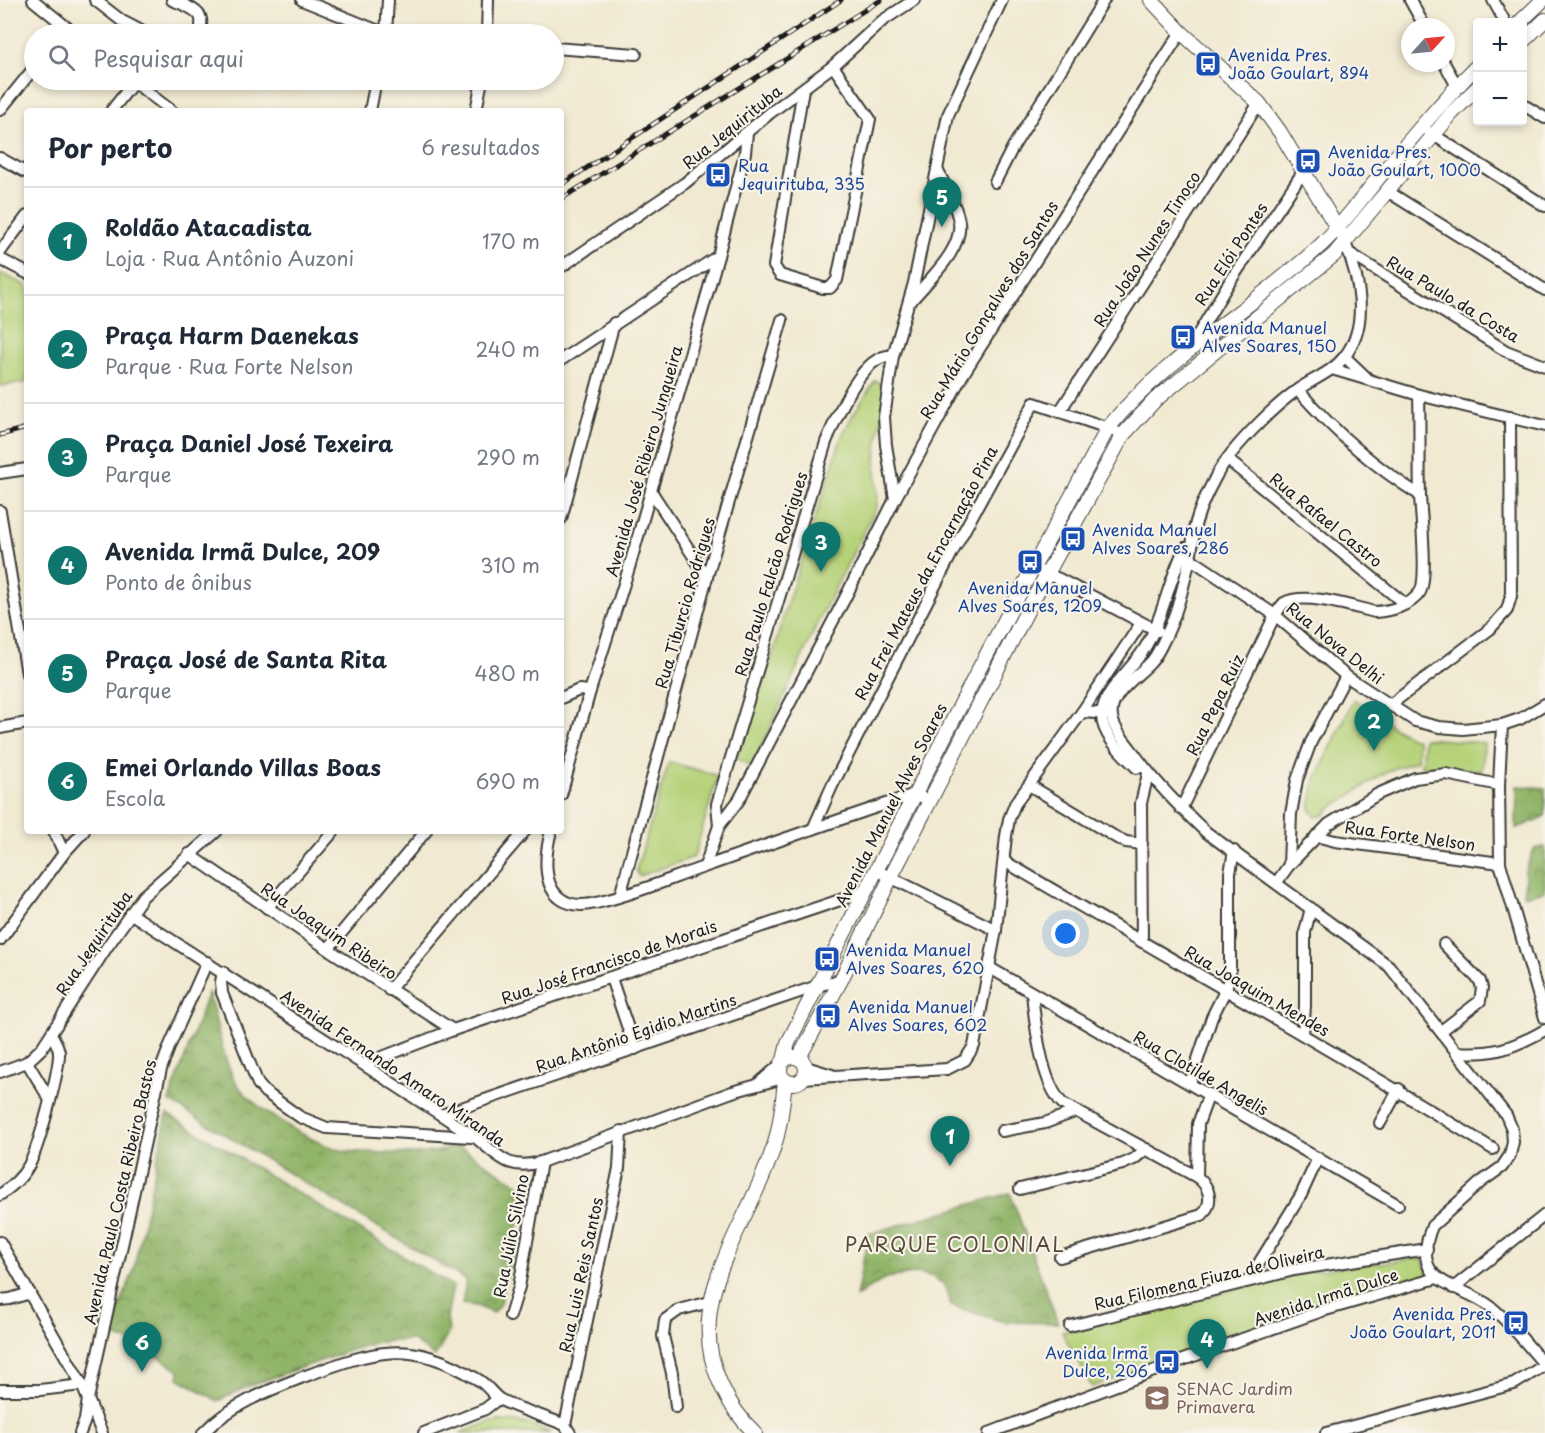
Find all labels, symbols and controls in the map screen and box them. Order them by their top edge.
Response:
north arrow [1401,18,1455,72]
map controls [1473,18,1527,126]
button: + [1473,18,1527,72]
search box [24,24,564,90]
icon: search [45,41,78,74]
text: Pesquisar aqui [93,41,244,74]
place label: Avenida Pres. João Goulart, 894 [1228,42,1369,84]
bus stop icon: Avenida Pres. João Goulart, 894 [1193,49,1223,79]
button: − [1473,72,1527,126]
street label: Rua Jequirituba [676,79,786,174]
text: Por perto [48,128,172,167]
text: 6 resultados [421,132,540,162]
place label: Avenida Pres. João Goulart, 1000 [1328,139,1481,181]
bus stop icon: Avenida Pres. João Goulart, 1000 [1293,146,1323,176]
place label: Rua Jequirituba, 335 [738,153,865,195]
bus stop icon: Rua Jequirituba, 335 [703,160,733,190]
street label: Rua João Nunes Tinoco [1087,166,1206,331]
pin: 5 [922,178,962,227]
street label: Rua Mário Gonçalves dos Santos [913,196,1063,423]
street label: Rua Elói Pontes [1188,197,1272,310]
text: Roldão Atacadista [105,210,312,243]
text: 1 [63,226,72,256]
text: 170 m [482,226,540,256]
text: Loja · Rua Antônio Auzoni [105,243,354,273]
street label: Rua Paulo da Costa [1383,249,1525,347]
place label: Avenida Manuel Alves Soares, 150 [1202,315,1336,357]
text: Praça Harm Daenekas [105,318,359,351]
bus stop icon: Avenida Manuel Alves Soares, 150 [1168,322,1198,352]
text: 2 [60,334,75,364]
text: 240 m [475,334,540,364]
street label: Avenida José Ribeiro Junqueira [598,342,688,579]
text: Parque · Rua Forte Nelson [105,351,353,381]
text: Praça Daniel José Texeira [105,426,393,459]
street label: Rua Frei Mateus da Encarnação Pina [848,441,1003,704]
text: 3 [61,442,74,472]
text: 290 m [476,442,540,472]
text: Parque [105,459,172,489]
street label: Rua Rafael Castro [1265,466,1388,572]
street label: Rua Paulo Falcão Rodrigues [727,469,813,679]
street label: Rua Tiburcio Rodrigues [648,514,720,691]
place label: Avenida Manuel Alves Soares, 286 [1092,517,1229,559]
pin: 3 [802,522,840,572]
bus stop icon: Avenida Manuel Alves Soares, 286 [1058,524,1088,554]
text: Avenida Irmã Dulce, 209 [105,534,380,567]
bus stop icon: Avenida Manuel Alves Soares, 1209 [1015,547,1045,577]
text: 4 [61,550,74,580]
text: 310 m [480,550,540,580]
text: Ponto de ônibus [105,567,252,597]
place label: Avenida Manuel Alves Soares, 1209 [958,575,1102,617]
street label: Rua Nova Delhi [1282,595,1390,689]
text: Praça José de Santa Rita [105,642,387,675]
street label: Rua Pepa Ruiz [1179,650,1249,759]
text: 5 [61,658,74,688]
text: 480 m [475,658,540,688]
text: Parque [105,675,172,705]
street label: Avenida Manuel Alves Soares [828,699,952,911]
pin: 2 [1354,702,1394,751]
text: Emei Orlando Villas Boas [105,750,381,783]
text: 6 [60,766,75,796]
text: 690 m [476,766,540,796]
text: Escola [105,783,165,813]
street label: Rua Forte Nelson [1343,814,1477,856]
street label: Rua Joaquim Ribeiro [257,876,402,985]
street label: Rua Jequirituba [49,885,137,1000]
street label: Rua José Francisco de Morais [498,913,720,1009]
your location [1051,919,1080,948]
place label: Avenida Manuel Alves Soares, 620 [846,937,984,979]
street label: Rua Joaquim Mendes [1181,939,1334,1042]
bus stop icon: Avenida Manuel Alves Soares, 620 [812,944,842,974]
street label: Avenida Fernando Amaro Miranda [276,983,511,1152]
street label: Rua Antônio Egidio Martins [532,986,739,1078]
place label: Avenida Manuel Alves Soares, 602 [848,994,987,1036]
bus stop icon: Avenida Manuel Alves Soares, 602 [813,1001,843,1031]
street label: Rua Clotilde Angelis [1130,1024,1273,1121]
street label: Avenida Paulo Costa Ribeiro Bastos [77,1057,161,1327]
pin: 1 [930,1116,970,1166]
street label: Rua Júlio Silvino [486,1172,534,1300]
street label: Rua Luis Reis Santos [552,1195,608,1355]
district label: PARQUE COLONIAL [845,1229,1065,1259]
street label: Rua Filomena Fiuza de Oliveira [1091,1239,1326,1315]
street label: Avenida Irmã Dulce [1250,1261,1401,1331]
place label: Avenida Pres. João Goulart, 2011 [1350,1301,1496,1343]
bus stop icon: Avenida Pres. João Goulart, 2011 [1501,1308,1531,1338]
pin: 4 [1188,1320,1226,1369]
pin: 6 [122,1322,162,1372]
place label: Avenida Irmã Dulce, 206 [1045,1340,1148,1382]
bus stop icon: Avenida Irmã Dulce, 206 [1152,1347,1182,1377]
place label: SENAC Jardim Primavera [1176,1376,1293,1418]
school or university icon: SENAC Jardim Primavera [1142,1383,1172,1413]

